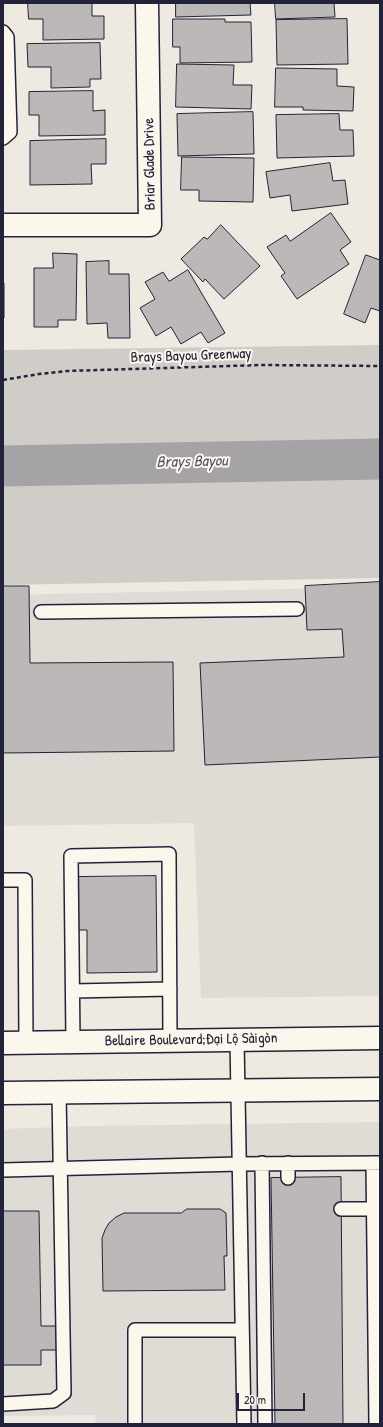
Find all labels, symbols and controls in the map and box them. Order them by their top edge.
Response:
street label: Briar Glade Drive [140,118,160,210]
street label: Brays Bayou Greenway [130,345,252,367]
water label: Brays Bayou [156,452,228,472]
street label: Bellaire Boulevard;Đại Lộ Sàigòn [105,1029,277,1051]
scale bar [239,1385,307,1411]
text: 20 m [244,1391,266,1408]

